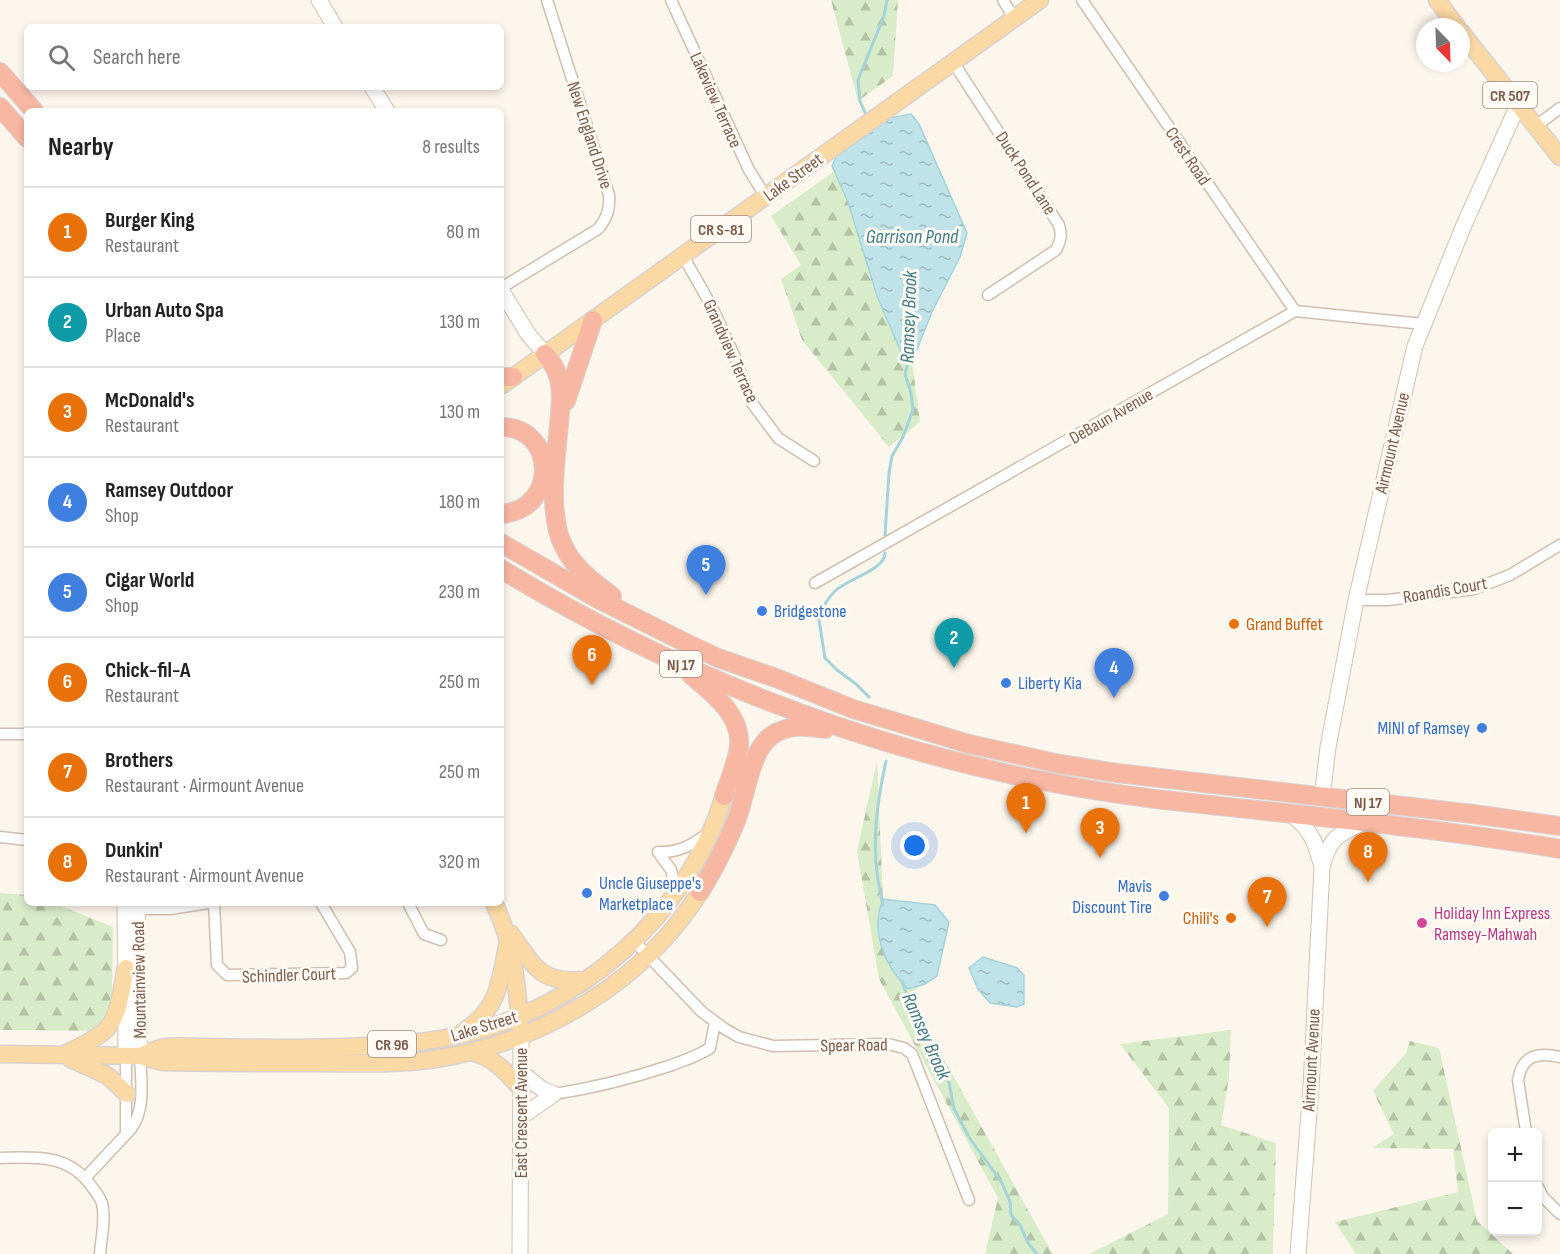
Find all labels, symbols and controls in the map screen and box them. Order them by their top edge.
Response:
north arrow [1416,18,1470,72]
search box [24,24,504,90]
icon: search [45,41,78,74]
text: Search here [93,44,180,71]
street label: Lakeview Terrace [685,49,746,151]
street label: New England Drive [562,79,617,191]
road number: CR 507 [1483,82,1537,108]
street label: Crest Road [1161,123,1215,189]
street label: Duck Pond Lane [991,128,1060,219]
text: Nearby [48,132,114,163]
text: 8 results [422,135,480,159]
street label: Lake Street [760,149,827,206]
text: Burger King [105,207,195,234]
road number: CR S-81 [691,216,751,242]
text: 1 [64,220,71,244]
text: 80 m [446,220,480,244]
water label: Garrison Pond [866,225,959,249]
text: Restaurant [105,234,179,258]
water label: Ramsey Brook [895,270,923,364]
street label: Grandview Terrace [698,296,763,406]
text: Urban Auto Spa [105,297,224,324]
text: 2 [63,310,72,334]
text: 130 m [440,310,480,334]
text: Place [105,324,141,348]
street label: DeBaun Avenue [1066,384,1157,449]
text: McDonald's [105,387,194,414]
street label: Airmount Avenue [1370,391,1414,497]
text: 3 [63,400,72,424]
text: 130 m [440,400,480,424]
text: Restaurant [105,414,179,438]
text: Ramsey Outdoor [105,477,233,504]
text: 4 [63,490,72,514]
text: 180 m [439,490,480,514]
text: Shop [105,504,139,528]
pin: 5 [686,546,726,595]
text: Cigar World [105,567,194,594]
street label: Roandis Court [1402,573,1489,608]
text: 5 [63,580,72,604]
text: 230 m [438,580,480,604]
text: Shop [105,594,139,618]
place label: Bridgestone [774,601,847,622]
marker: Bridgestone [755,604,769,618]
place label: Grand Buffet [1246,614,1324,635]
marker: Grand Buffet [1227,617,1241,631]
pin: 2 [934,618,974,668]
pin: 6 [572,636,612,685]
pin: 4 [1094,648,1134,698]
road number: NJ 17 [660,651,702,677]
text: Chick-fil-A [105,657,190,684]
text: 6 [63,670,72,694]
text: 250 m [439,670,480,694]
place label: Liberty Kia [1018,673,1082,694]
marker: Liberty Kia [999,676,1013,690]
text: Restaurant [105,684,179,708]
place label: MINI of Ramsey [1377,718,1470,739]
marker: MINI of Ramsey [1475,721,1489,735]
text: Brothers [105,747,173,774]
text: 7 [63,760,72,784]
text: 250 m [439,760,480,784]
text: Restaurant · Airmount Avenue [105,774,304,798]
pin: 1 [1006,784,1046,833]
road number: NJ 17 [1347,789,1389,815]
pin: 3 [1080,808,1120,858]
your location [900,831,929,860]
pin: 8 [1348,832,1388,882]
text: Dunkin' [105,837,163,864]
text: 8 [63,850,72,874]
text: 320 m [438,850,480,874]
text: Restaurant · Airmount Avenue [105,864,304,888]
place label: Uncle Giuseppe's Marketplace [599,873,701,915]
place label: Mavis Discount Tire [1072,876,1152,918]
pin: 7 [1248,878,1286,927]
marker: Uncle Giuseppe's Marketplace [580,886,594,900]
marker: Mavis Discount Tire [1157,889,1171,903]
place label: Holiday Inn Express Ramsey-Mahwah [1434,903,1550,945]
place label: Chili's [1183,908,1219,929]
marker: Chili's [1224,911,1238,925]
marker: Holiday Inn Express Ramsey-Mahwah [1415,916,1429,930]
street label: Mountainview Road [128,921,151,1039]
street label: Schindler Court [242,963,337,988]
water label: Ramsey Brook [896,989,956,1084]
street label: Lake Street [448,1006,520,1046]
street label: Airmount Avenue [1298,1008,1325,1113]
road number: CR 96 [368,1031,416,1057]
street label: Spear Road [820,1034,888,1057]
street label: East Crescent Avenue [511,1048,532,1178]
map controls [1488,1128,1542,1236]
button: + [1488,1128,1542,1182]
button: − [1488,1182,1542,1236]

